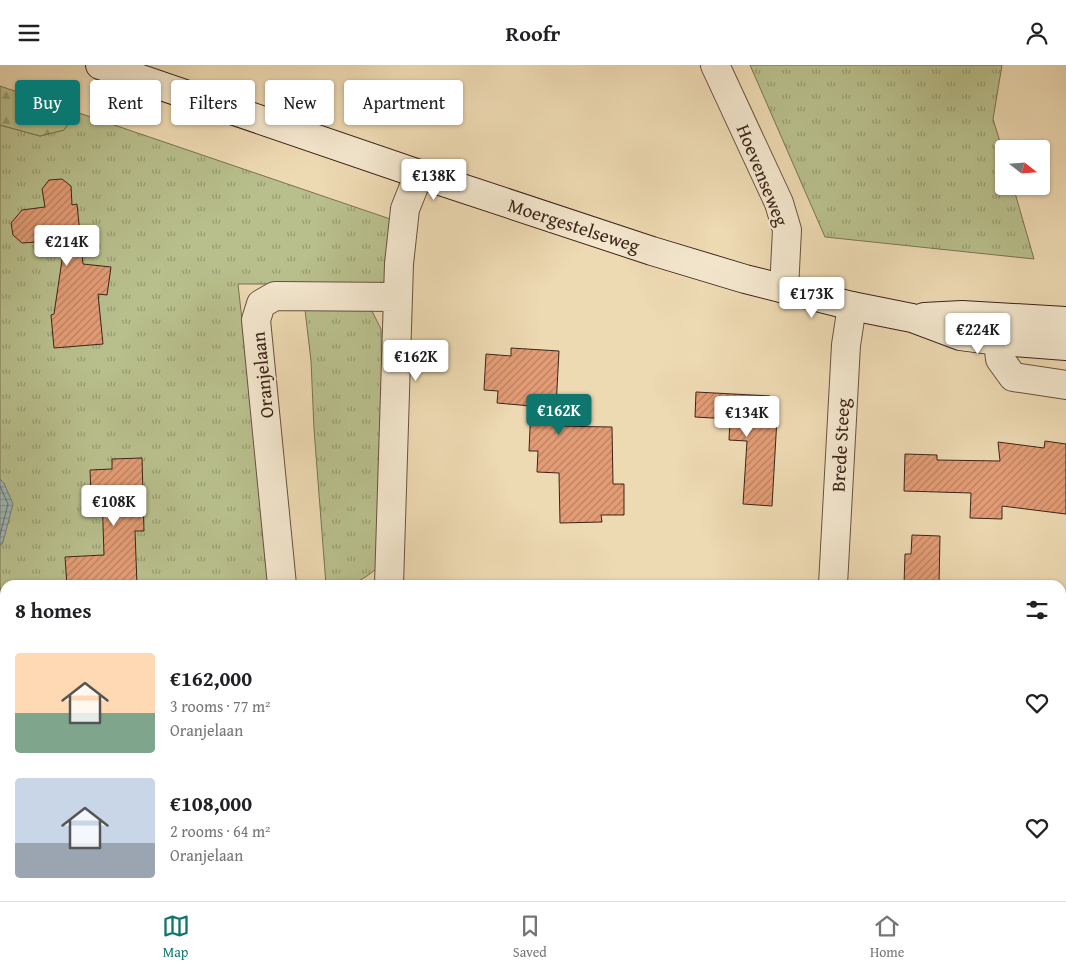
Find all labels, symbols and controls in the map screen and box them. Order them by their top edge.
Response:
text: Roofr [506,17,560,49]
icon: menu [15,19,43,47]
icon: person [1023,19,1051,47]
chip: Buy [15,80,80,125]
chip: Rent [90,80,161,125]
chip: Filters [171,80,255,125]
chip: New [265,80,334,125]
chip: Apartment [344,80,463,125]
street label: Hoevenseweg [730,120,796,231]
north arrow [995,140,1050,195]
map controls [995,140,1050,195]
pin: €138K [399,159,469,201]
text: €138K [412,163,456,187]
street label: Moergestelseweg [505,191,644,260]
pin: €214K [32,225,102,267]
text: €214K [45,229,89,253]
pin: €173K [777,277,847,319]
text: €173K [790,281,834,305]
pin: €224K [943,313,1013,355]
text: €224K [956,317,1000,341]
street label: Oranjelaan [244,330,280,420]
pin: €162K [381,339,451,382]
text: €162K [394,344,438,368]
pin: €162K [524,393,594,436]
pin: €134K [712,395,782,438]
street label: Brede Steeg [824,397,856,493]
text: €162K [537,398,581,422]
text: €134K [725,400,769,424]
pin: €108K [79,485,149,527]
text: €108K [92,489,136,513]
text: 8 homes [15,595,91,626]
icon: filters [1023,596,1051,624]
text: €162,000 [170,663,252,694]
icon: home [55,673,115,733]
icon: heart [1023,689,1051,717]
text: 3 rooms · 77 m² [170,694,270,718]
text: Oranjelaan [170,718,243,742]
text: €108,000 [170,788,252,819]
icon: home [55,798,115,858]
icon: heart [1023,814,1051,842]
text: 2 rooms · 64 m² [170,819,270,843]
text: Oranjelaan [170,843,243,867]
tab: Map [162,912,190,962]
tab: Saved [513,912,547,962]
tab: Home [870,912,904,962]

